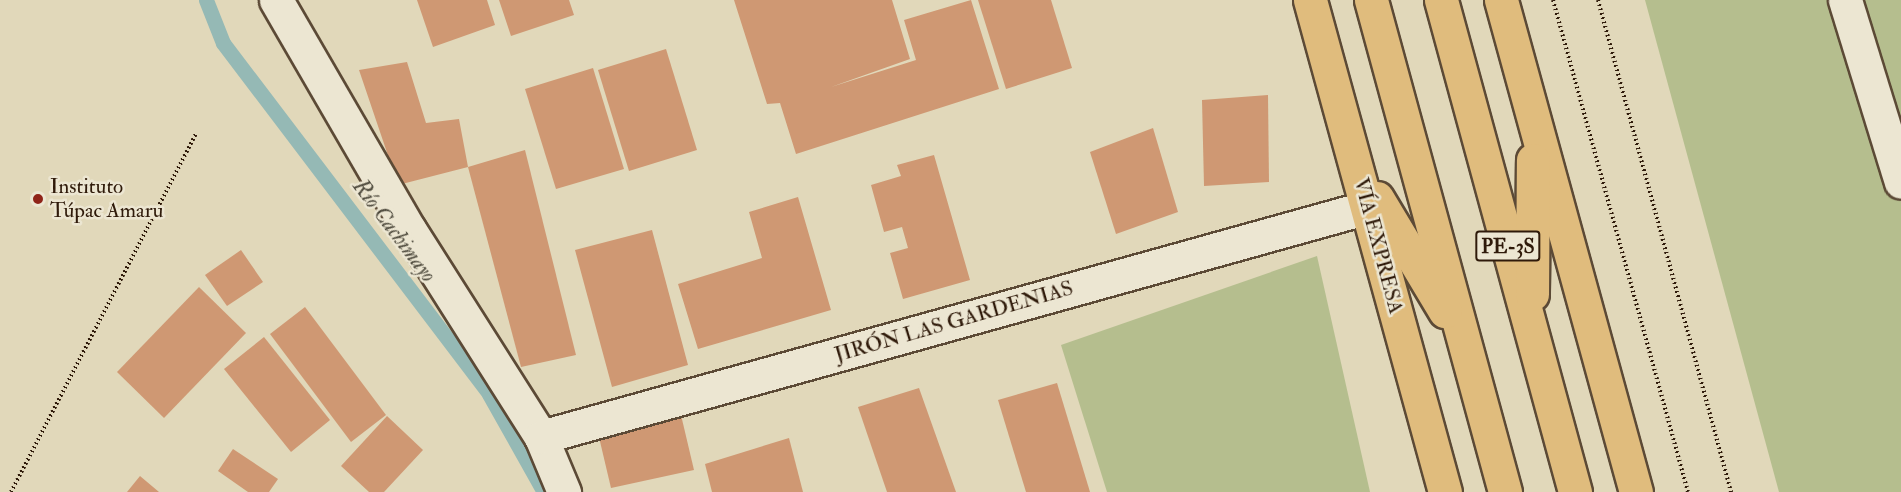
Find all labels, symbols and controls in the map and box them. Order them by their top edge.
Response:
place label: Instituto Túpac Amaru [50,174,163,224]
water label: Río Cachimayo [347,174,441,288]
street label: VÍA EXPRESA [1348,175,1408,317]
marker: Instituto Túpac Amaru [31,192,45,206]
road number: PE-3S [1475,229,1541,263]
street label: JIRÓN LAS GARDENIAS [832,276,1076,368]

